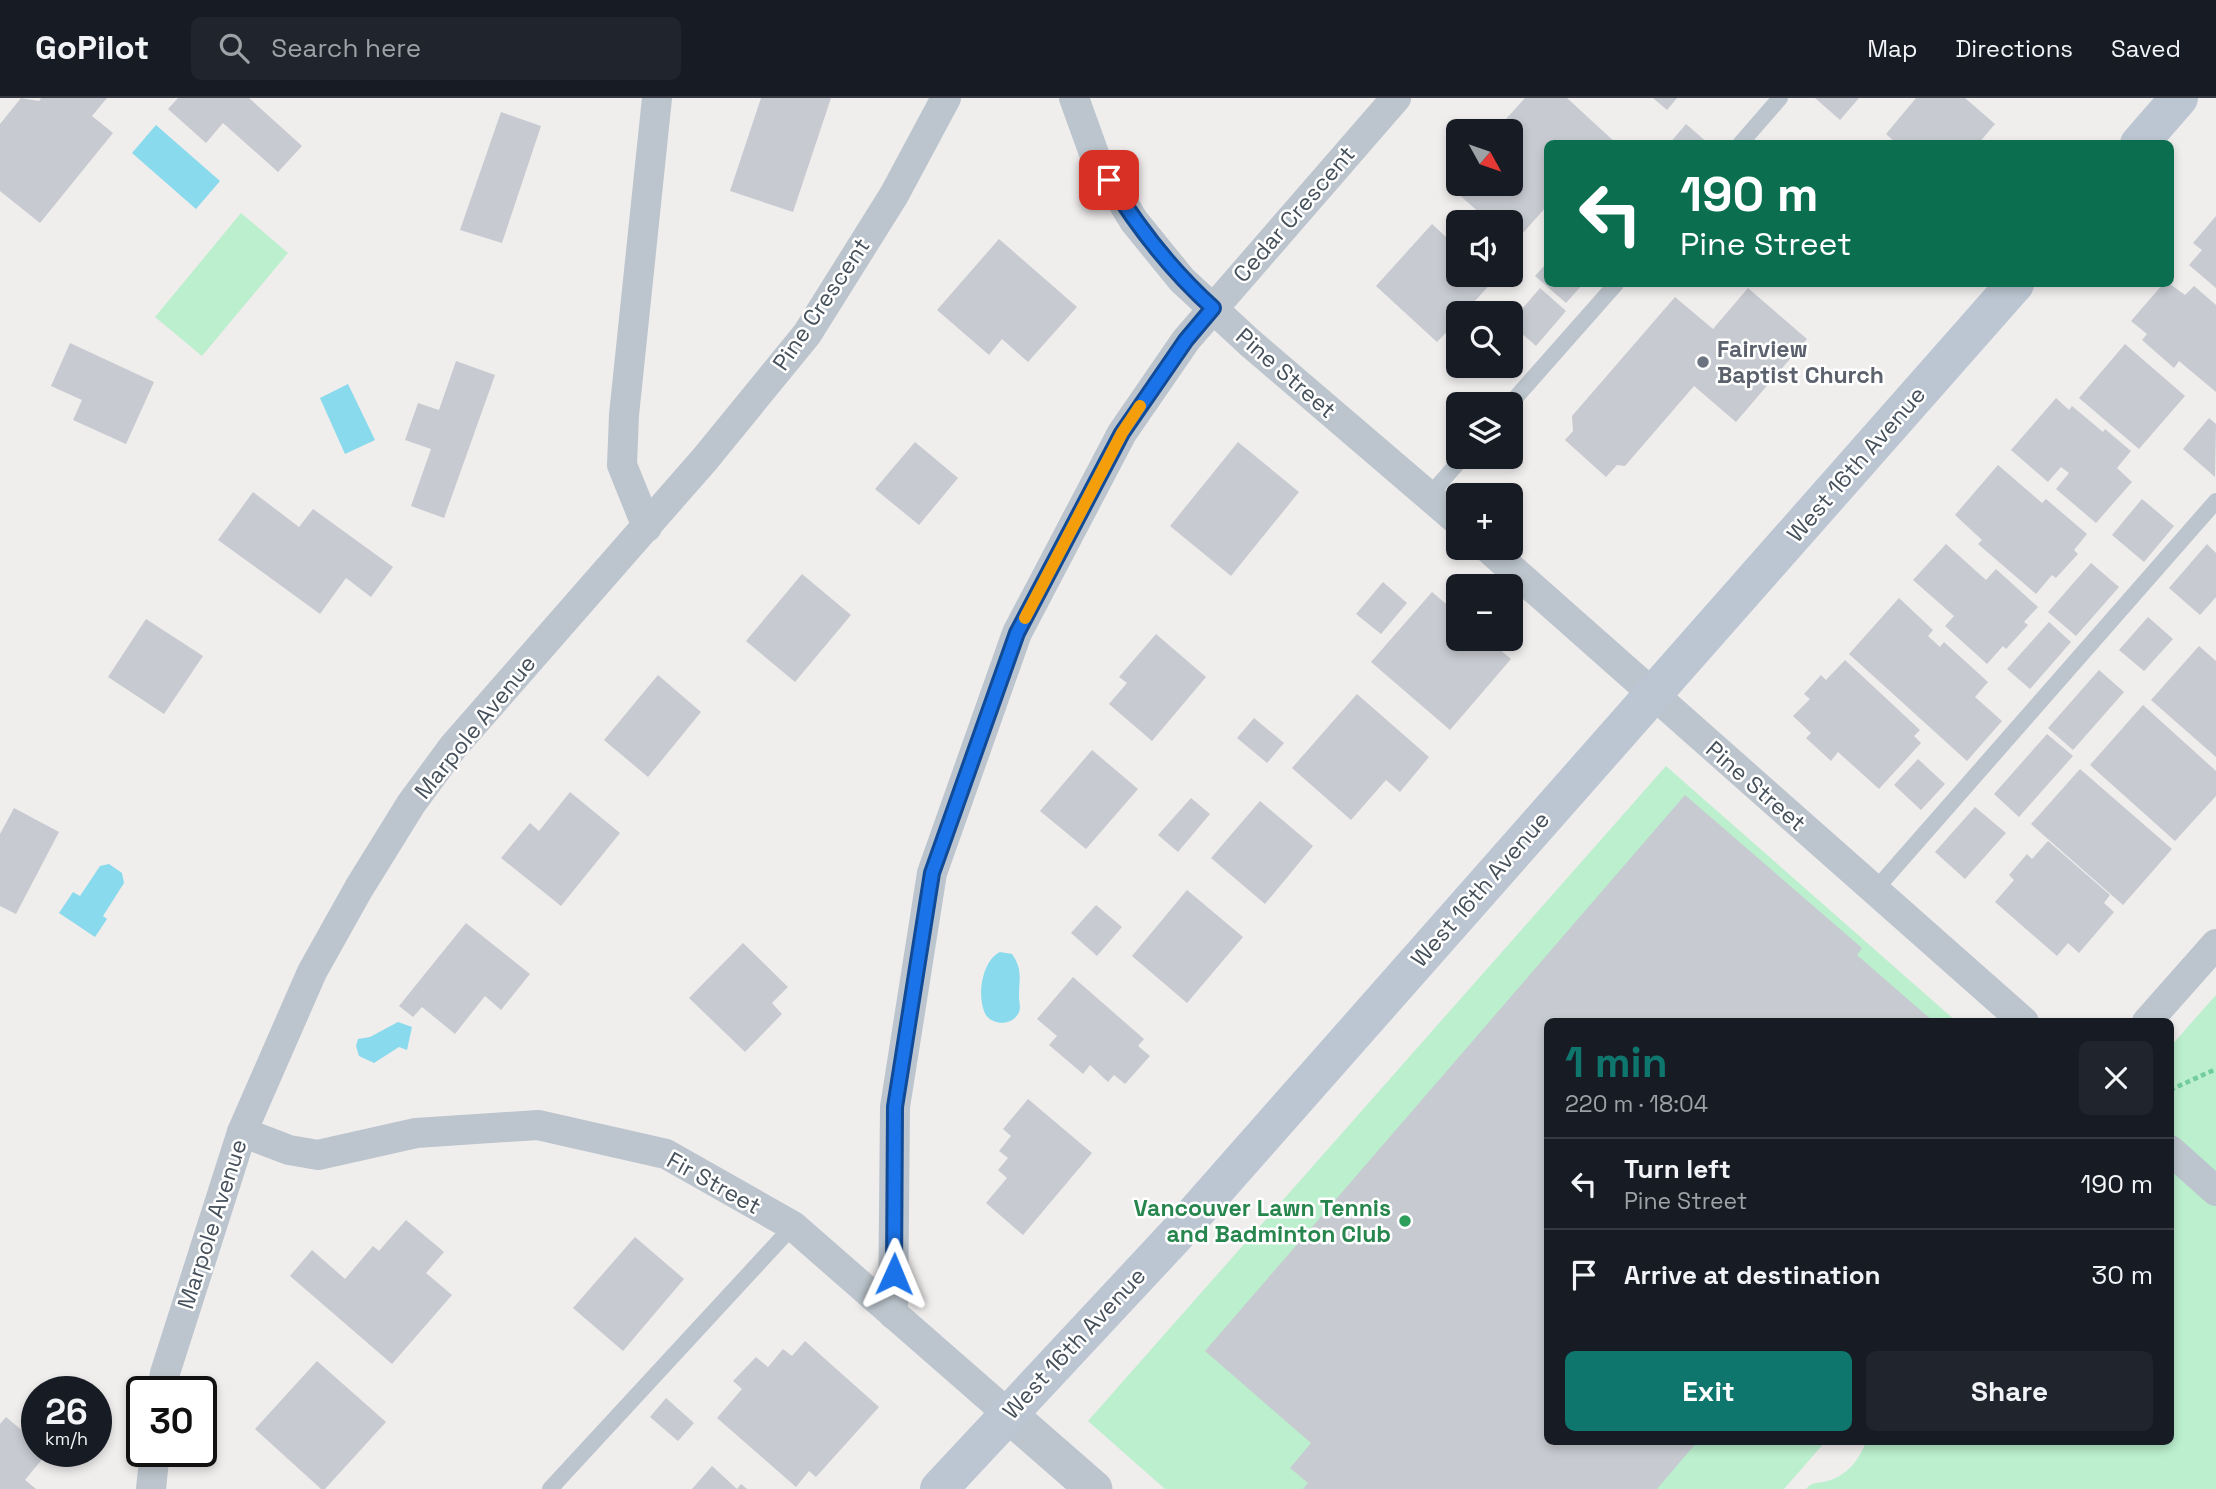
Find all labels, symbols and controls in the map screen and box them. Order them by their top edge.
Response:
search box [191,17,681,80]
text: GoPilot [35,27,149,69]
icon: search [215,29,253,67]
text: Search here [271,31,421,65]
text: Map [1867,33,1917,64]
text: Directions [1955,33,2073,64]
text: Saved [2111,33,2181,64]
north arrow [1446,119,1522,196]
map controls [1446,119,1523,651]
street label: Cedar Crescent [1226,139,1362,289]
pin [1079,150,1139,210]
icon: arrive [1090,161,1128,199]
text: 190 m [1680,163,1818,225]
icon: left [1565,168,1656,259]
button: sound [1446,210,1523,287]
text: Pine Street [1680,224,1852,264]
street label: Pine Crescent [766,232,876,376]
button: search [1446,301,1523,378]
street label: Pine Street [1230,321,1342,425]
place label: Fairview Baptist Church [1717,334,1884,390]
marker: Fairview Baptist Church [1695,354,1711,370]
street label: West 16th Avenue [1780,380,1932,548]
button: layers [1446,392,1523,469]
button: + [1446,483,1523,560]
button: − [1446,574,1523,651]
street label: Marpole Avenue [408,649,542,805]
street label: Pine Street [1700,734,1812,838]
street label: West 16th Avenue [1404,805,1556,973]
text: 1 min [1565,1036,1668,1089]
button: close [2079,1041,2153,1115]
text: 220 m · 18:04 [1565,1089,1708,1119]
street label: Marpole Avenue [170,1135,254,1313]
street label: Fir Street [662,1145,766,1221]
text: Turn left [1624,1152,1731,1186]
icon: left [1565,1165,1603,1203]
text: 190 m [2081,1167,2153,1201]
text: Pine Street [1624,1186,1747,1216]
place label: Vancouver Lawn Tennis and Badminton Club [1134,1193,1391,1249]
marker: Vancouver Lawn Tennis and Badminton Club [1397,1213,1413,1229]
position arrow [857,1237,931,1311]
icon: arrive [1565,1256,1603,1294]
text: Arrive at destination [1624,1258,1881,1292]
text: 30 m [2092,1258,2153,1292]
street label: West 16th Avenue [996,1261,1152,1425]
button: Exit [1565,1351,1852,1431]
button: Share [1866,1351,2153,1431]
speed limit sign: 30 [126,1376,217,1467]
text: 26 [45,1390,88,1434]
text: km/h [45,1427,88,1450]

